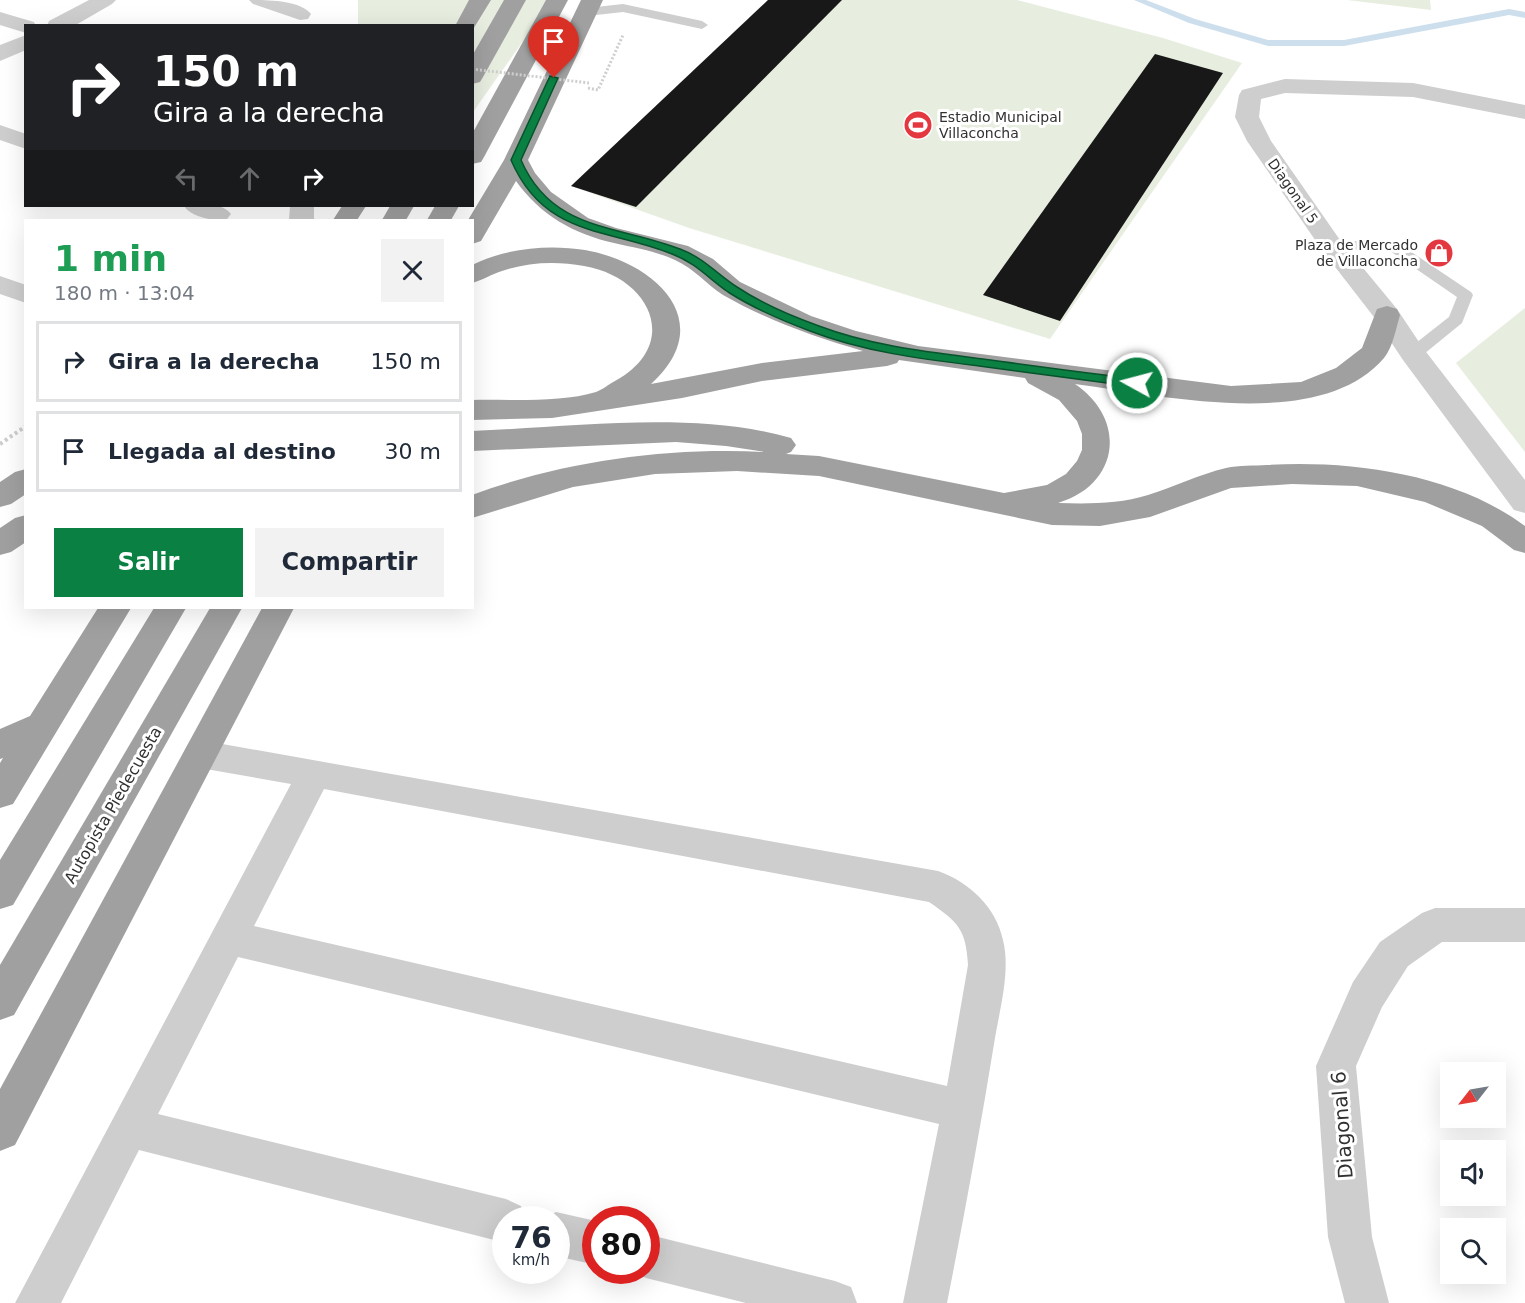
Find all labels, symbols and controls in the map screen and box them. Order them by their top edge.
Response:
pin [528,16,579,78]
icon: arrive [537,25,570,58]
text: 150 m [153,47,299,96]
icon: right [54,48,132,126]
text: Gira a la derecha [153,97,385,128]
sports icon: Estadio Municipal Villaconcha [902,109,934,141]
place label: Estadio Municipal Villaconcha [939,109,1062,141]
street label: Diagonal 5 [1265,156,1321,226]
icon: left [170,162,203,195]
icon: ahead [233,162,266,195]
icon: right [296,162,329,195]
place label: Plaza de Mercado de Villaconcha [1295,237,1418,269]
shop icon: Plaza de Mercado de Villaconcha [1423,237,1455,269]
text: 1 min [54,238,167,279]
button: close [381,239,444,302]
text: 180 m · 13:04 [54,281,195,305]
icon: right [57,345,90,378]
text: Gira a la derecha [108,349,320,374]
text: 150 m [371,349,441,374]
position arrow [1105,351,1169,415]
icon: arrive [57,435,90,468]
text: Llegada al destino [108,439,336,464]
text: 30 m [385,439,441,464]
button: Salir [54,528,243,597]
button: Compartir [255,528,444,597]
street label: Autopista Piedecuesta [60,723,166,887]
north arrow [1440,1062,1506,1128]
map controls [1440,1062,1506,1284]
street label: Diagonal 6 [1326,1070,1358,1180]
button: sound [1440,1140,1506,1206]
speed limit sign: 80 [582,1206,660,1284]
button: search [1440,1218,1506,1284]
text: 76 [510,1220,552,1255]
text: km/h [512,1251,550,1269]

